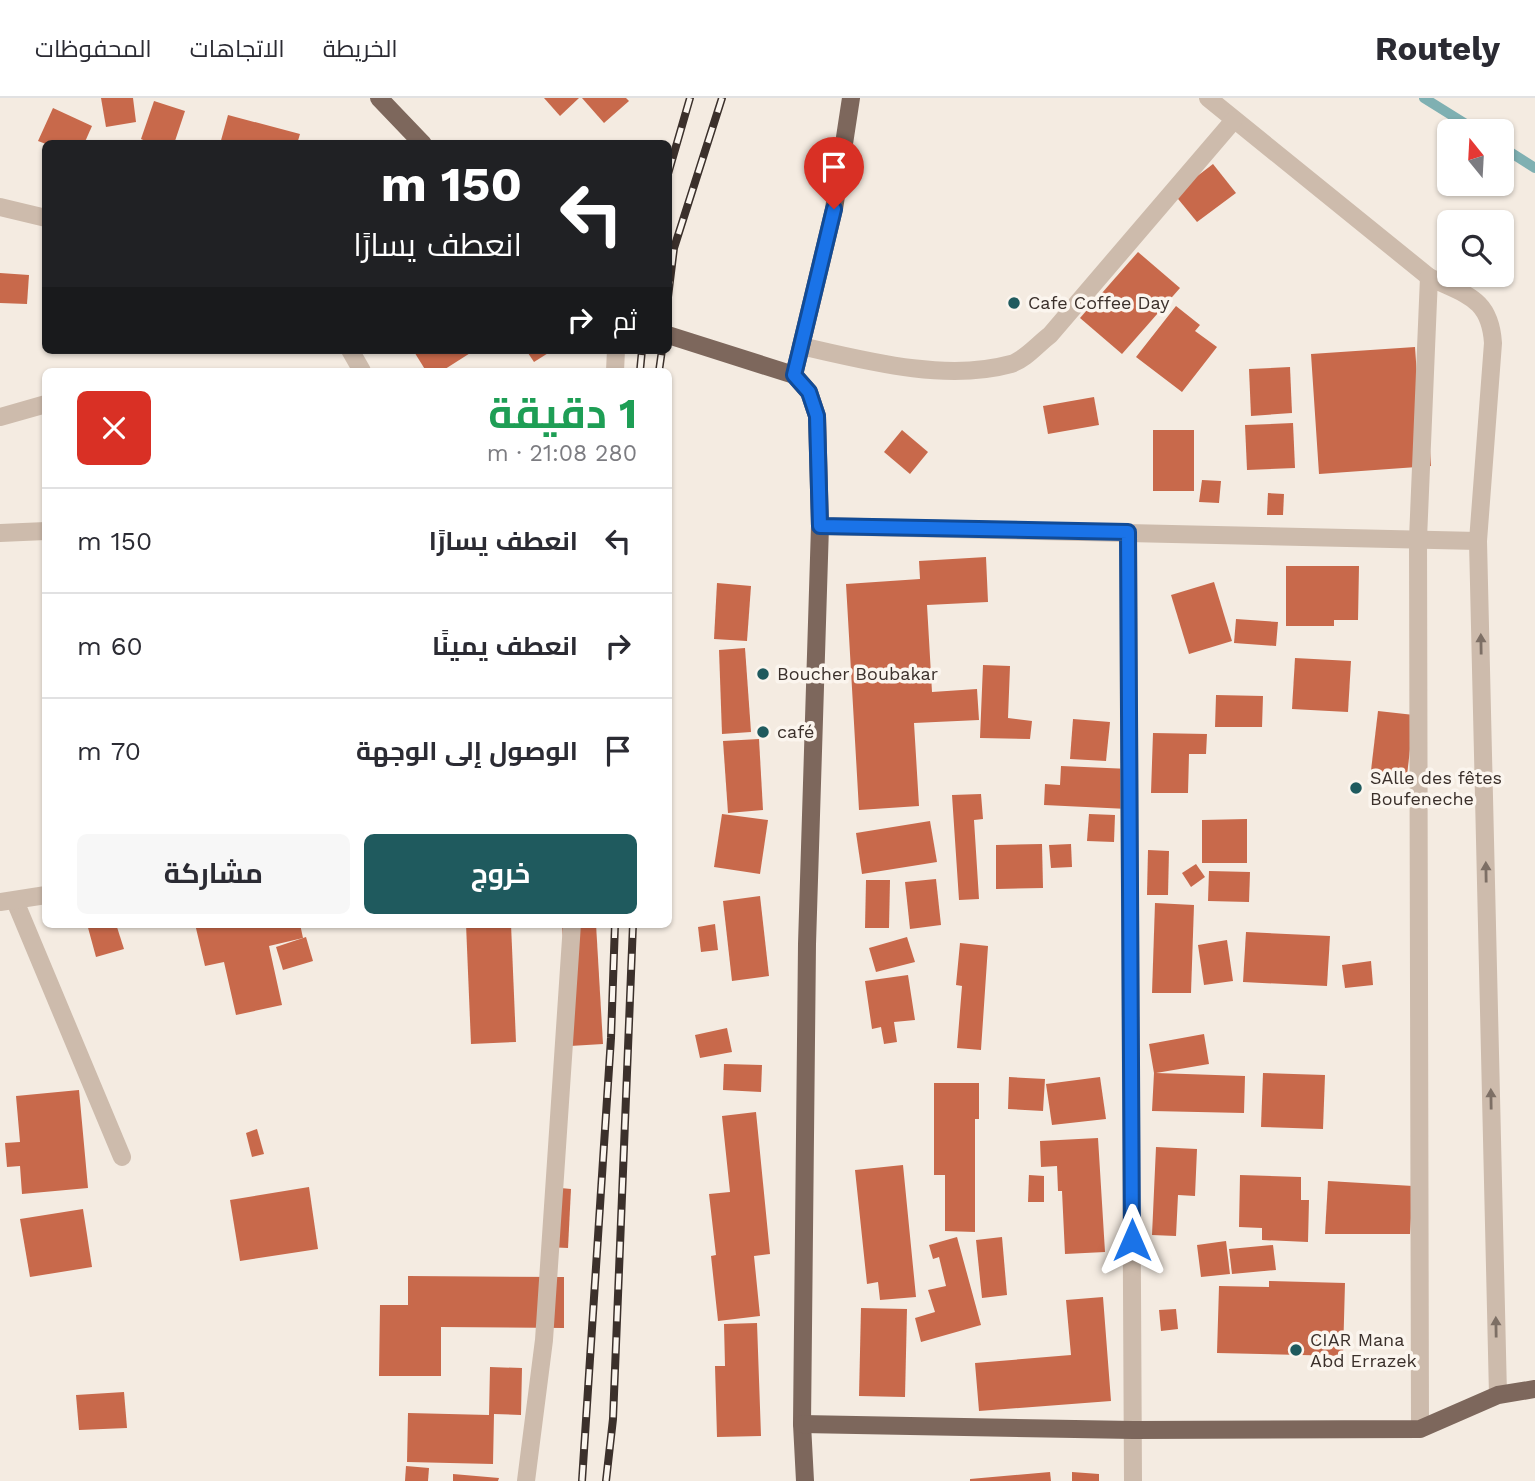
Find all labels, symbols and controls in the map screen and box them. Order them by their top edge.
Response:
text: Routely [1375,29,1500,68]
text: المحفوظات [35,35,152,63]
text: الاتجاهات [190,35,285,63]
text: الخريطة [323,35,398,63]
north arrow [1437,119,1514,196]
map controls [1437,119,1514,287]
pin [804,137,864,209]
icon: arrive [815,148,853,186]
text: 150 m [381,155,522,213]
icon: left [546,168,637,259]
button: search [1437,210,1514,287]
text: انعطف يسارًا [353,226,522,264]
place label: Cafe Coffee Day [1028,292,1170,313]
marker: Cafe Coffee Day [1006,295,1022,311]
icon: right [561,301,599,339]
text: ثم [613,306,637,336]
text: 1 دقيقة [488,389,637,438]
button: close [77,391,151,465]
text: 280 m · 21:08 [487,440,637,467]
icon: left [599,522,637,560]
text: 150 m [77,526,152,556]
text: انعطف يسارًا [429,526,578,556]
icon: right [599,627,637,665]
text: 60 m [77,631,143,661]
text: انعطف يمينًا [432,631,578,661]
one-way arrow [1475,633,1486,655]
place label: Boucher Boubakar [777,663,938,684]
marker: Boucher Boubakar [755,666,771,682]
place label: café [777,721,814,742]
marker: café [755,724,771,740]
icon: arrive [599,732,637,770]
text: 70 m [77,736,141,766]
text: الوصول إلى الوجهة [356,736,578,766]
place label: SAlle des fêtes Boufeneche [1370,767,1502,809]
marker: SAlle des fêtes Boufeneche [1348,780,1364,796]
button: مشاركة [77,834,350,914]
button: خروج [364,834,637,914]
one-way arrow [1480,860,1491,882]
one-way arrow [1485,1088,1497,1110]
position arrow [1095,1203,1169,1277]
one-way arrow [1490,1315,1502,1337]
place label: CIAR Mana Abd Errazek [1310,1329,1417,1371]
marker: CIAR Mana Abd Errazek [1288,1342,1304,1358]

